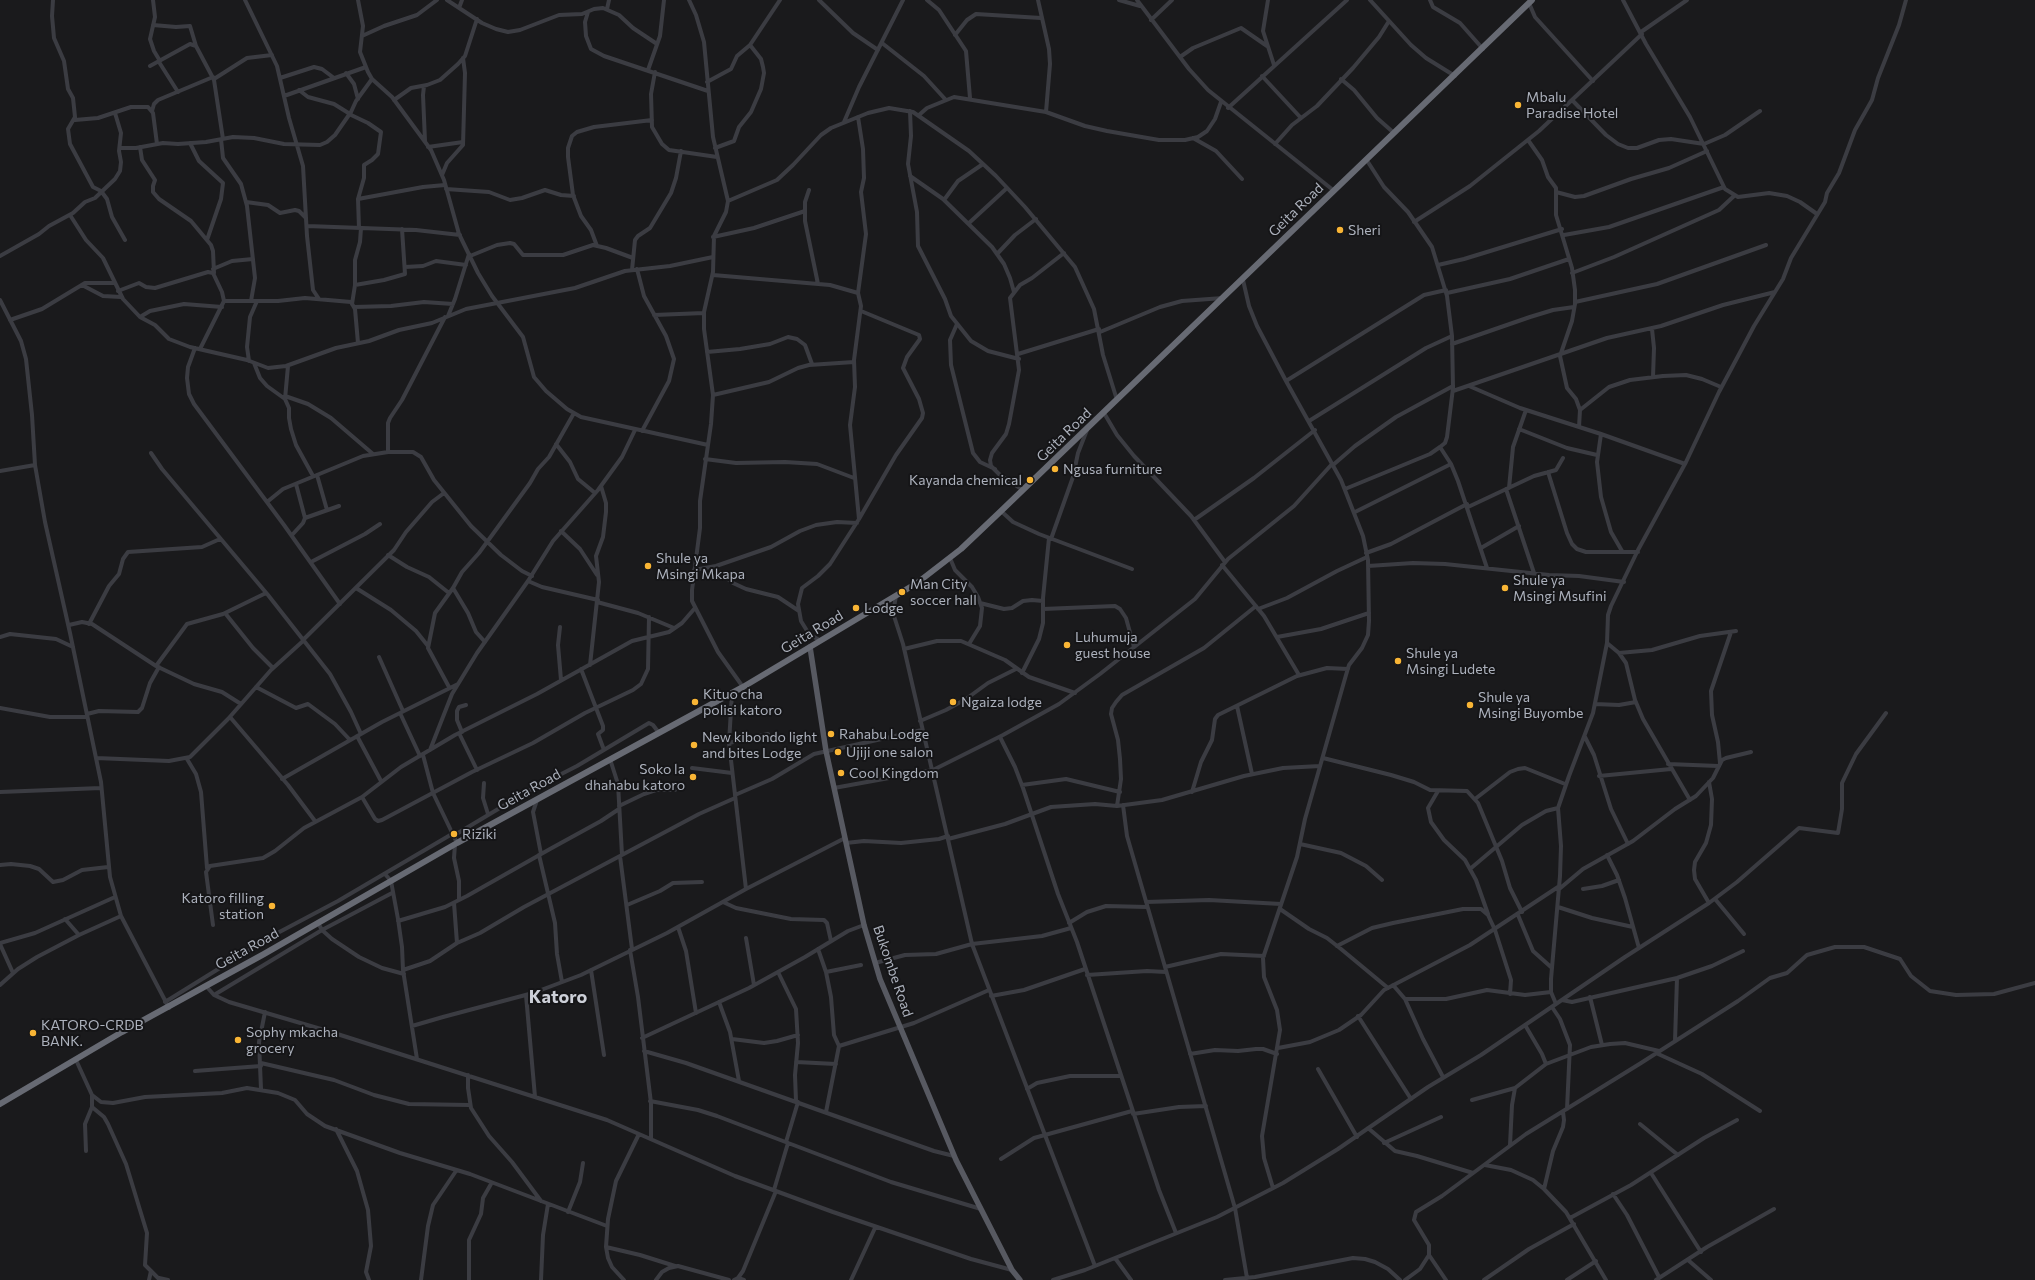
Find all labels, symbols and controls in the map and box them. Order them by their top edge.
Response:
place label: Mbalu Paradise Hotel [1526,89,1618,122]
marker: Mbalu Paradise Hotel [1513,100,1523,110]
street label: Geita Road [1265,180,1327,240]
place label: Sheri [1348,222,1381,238]
marker: Sheri [1335,225,1345,235]
street label: Geita Road [1033,405,1095,465]
place label: Ngusa furniture [1063,461,1162,477]
marker: Ngusa furniture [1050,464,1060,474]
place label: Kayanda chemical [909,472,1022,488]
marker: Kayanda chemical [1025,475,1035,485]
place label: Shule ya Msingi Mkapa [656,550,745,582]
marker: Shule ya Msingi Mkapa [643,561,653,571]
place label: Shule ya Msingi Msufini [1513,572,1607,604]
place label: Man City soccer hall [910,576,977,608]
marker: Shule ya Msingi Msufini [1500,583,1510,593]
marker: Man City soccer hall [897,587,907,597]
place label: Lodge [864,600,903,616]
marker: Lodge [851,603,861,613]
street label: Geita Road [778,607,846,657]
place label: Luhumuja guest house [1075,629,1151,662]
marker: Luhumuja guest house [1062,640,1072,650]
place label: Shule ya Msingi Ludete [1406,645,1495,678]
marker: Shule ya Msingi Ludete [1393,656,1403,666]
place label: Kituo cha polisi katoro [703,686,782,718]
place label: Shule ya Msingi Buyombe [1478,689,1583,722]
place label: Ngaiza lodge [961,694,1042,710]
marker: Kituo cha polisi katoro [690,697,700,707]
marker: Ngaiza lodge [948,697,958,707]
marker: Shule ya Msingi Buyombe [1465,700,1475,710]
place label: Rahabu Lodge [839,726,929,742]
place label: New kibondo light and bites Lodge [702,729,817,762]
marker: Rahabu Lodge [826,729,836,739]
marker: New kibondo light and bites Lodge [689,740,699,750]
place label: Ujiji one salon [846,744,933,760]
marker: Ujiji one salon [833,747,843,757]
place label: Soko la dhahabu katoro [585,761,685,794]
place label: Cool Kingdom [849,765,939,781]
street label: Geita Road [494,766,564,814]
marker: Cool Kingdom [836,768,846,778]
marker: Soko la dhahabu katoro [688,772,698,782]
place label: Riziki [462,826,497,842]
marker: Riziki [449,829,459,839]
place label: Katoro filling station [181,890,264,922]
marker: Katoro filling station [267,901,277,911]
street label: Bukombe Road [869,923,917,1019]
street label: Geita Road [212,925,282,973]
district label: Katoro [529,986,587,1008]
place label: KATORO-CRDB BANK. [41,1017,144,1050]
place label: Sophy mkacha grocery [246,1024,338,1056]
marker: KATORO-CRDB BANK. [28,1028,38,1038]
marker: Sophy mkacha grocery [233,1035,243,1045]

